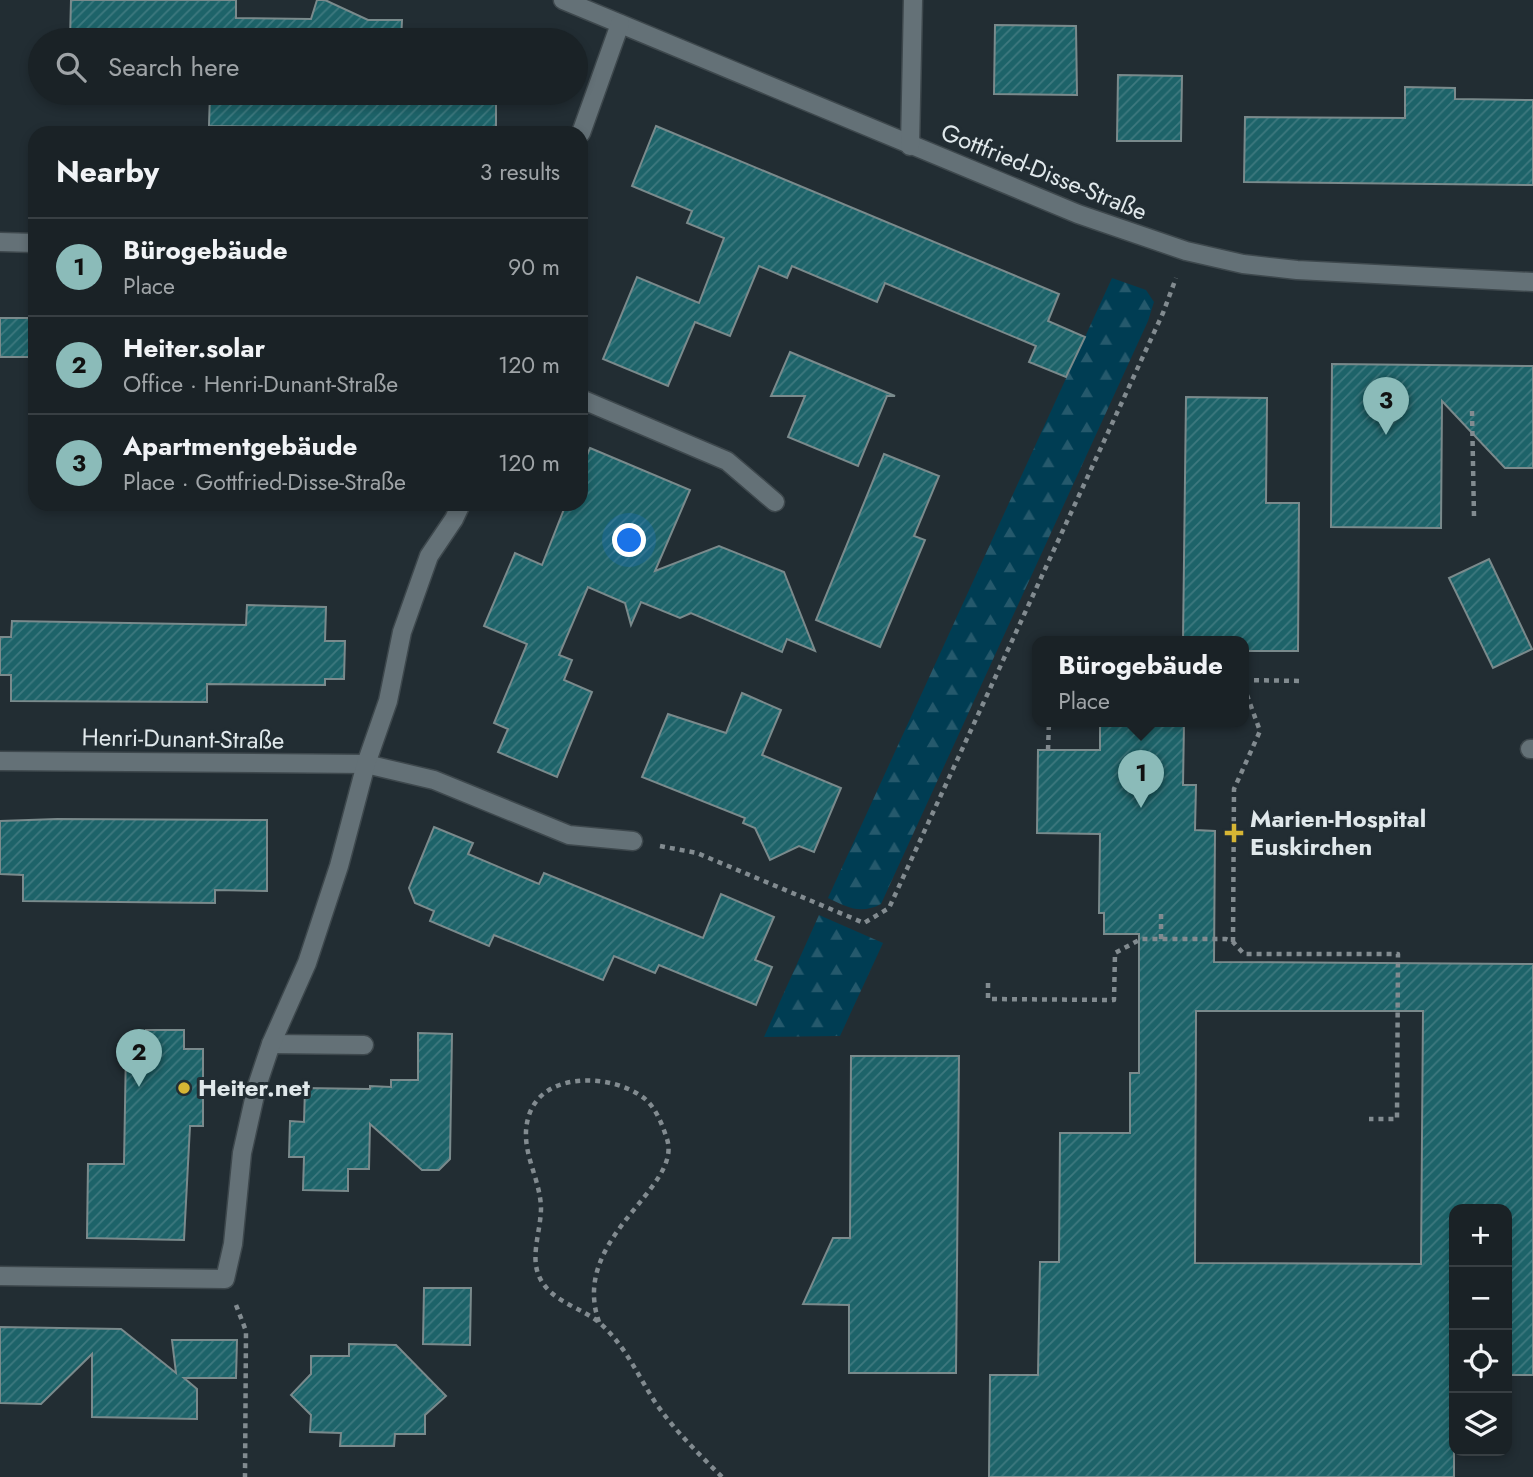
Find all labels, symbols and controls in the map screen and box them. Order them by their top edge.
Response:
search box [28,28,588,105]
icon: search [52,48,90,86]
text: Search here [108,48,240,86]
street label: Gottfried-Disse-Straße [936,114,1153,229]
text: Nearby [56,150,159,193]
text: 3 results [480,155,560,189]
text: Bürogebäude [123,231,288,269]
text: 1 [73,250,85,284]
text: 90 m [508,250,560,284]
text: Place [123,269,175,303]
text: Heiter.solar [123,329,265,367]
text: 2 [71,348,87,382]
text: 120 m [498,348,560,382]
text: Office · Henri-Dunant-Straße [123,367,398,401]
pin: 3 [1363,377,1409,435]
text: Apartmentgebäude [123,427,357,465]
text: 3 [72,446,86,480]
text: 120 m [498,446,560,480]
text: Place · Gottfried-Disse-Straße [123,465,406,499]
your location [612,523,646,557]
popup [1032,636,1249,727]
text: Bürogebäude [1058,646,1223,684]
text: Place [1058,684,1110,718]
street label: Henri-Dunant-Straße [81,719,285,758]
pin: 1 [1118,750,1164,808]
place label: Marien-Hospital Euskirchen [1250,801,1426,864]
marker: Marien-Hospital Euskirchen [1224,823,1244,843]
pin: 2 [116,1029,162,1087]
place label: Heiter.net [198,1070,310,1105]
marker: Heiter.net [176,1080,192,1096]
map controls [1449,1204,1512,1456]
button: + [1449,1204,1512,1267]
button: − [1449,1267,1512,1330]
button: locate [1449,1330,1512,1393]
button: layers [1449,1393,1512,1456]

